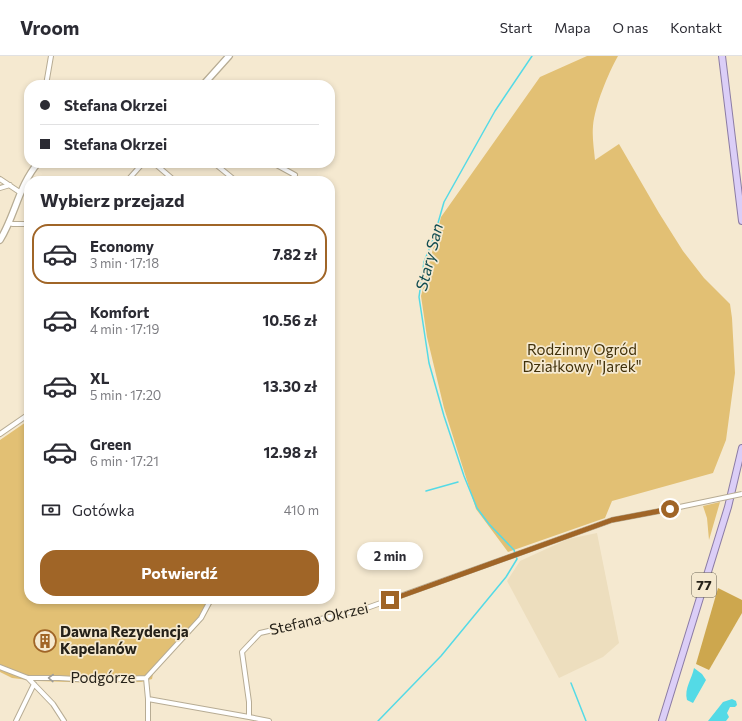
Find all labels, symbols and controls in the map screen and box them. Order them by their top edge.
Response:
text: Vroom [20,16,79,39]
text: Start [500,19,532,36]
text: Mapa [554,19,590,36]
text: O nas [612,19,648,36]
text: Kontakt [670,19,722,36]
text: Stefana Okrzei [64,96,167,114]
text: Stefana Okrzei [64,135,167,153]
text: Wybierz przejazd [40,189,184,211]
water label: Stary San [411,221,446,293]
icon: car [42,236,78,272]
text: Economy [90,237,154,255]
text: 7.82 zł [273,245,317,263]
text: 3 min · 17:18 [90,255,159,271]
icon: car [42,302,78,338]
text: Komfort [90,303,149,321]
text: 10.56 zł [263,311,317,329]
text: 4 min · 17:19 [90,321,159,337]
park label: Rodzinny Ogród Działkowy "Jarek" [523,340,641,375]
icon: car [42,368,78,404]
text: XL [90,369,109,387]
text: 13.30 zł [263,377,317,395]
text: 5 min · 17:20 [90,387,161,403]
icon: car [42,434,78,470]
text: Green [90,435,131,453]
text: 12.98 zł [263,443,317,461]
text: 6 min · 17:21 [90,453,159,469]
icon: cash [40,499,62,521]
route start [661,500,679,518]
text: Gotówka [72,501,135,519]
text: 410 m [284,502,319,518]
callout: 2 min [357,542,423,570]
text: 2 min [374,548,406,564]
button: Potwierdź [40,550,319,596]
road number: 77 [692,573,716,597]
route end [381,591,399,609]
street label: Stefana Okrzei [268,598,370,638]
place label: Dawna Rezydencja Kapelanów [60,622,189,657]
building icon: Dawna Rezydencja Kapelanów [32,628,58,654]
street label: Podgórze [70,668,136,686]
one-way arrow [48,673,54,682]

